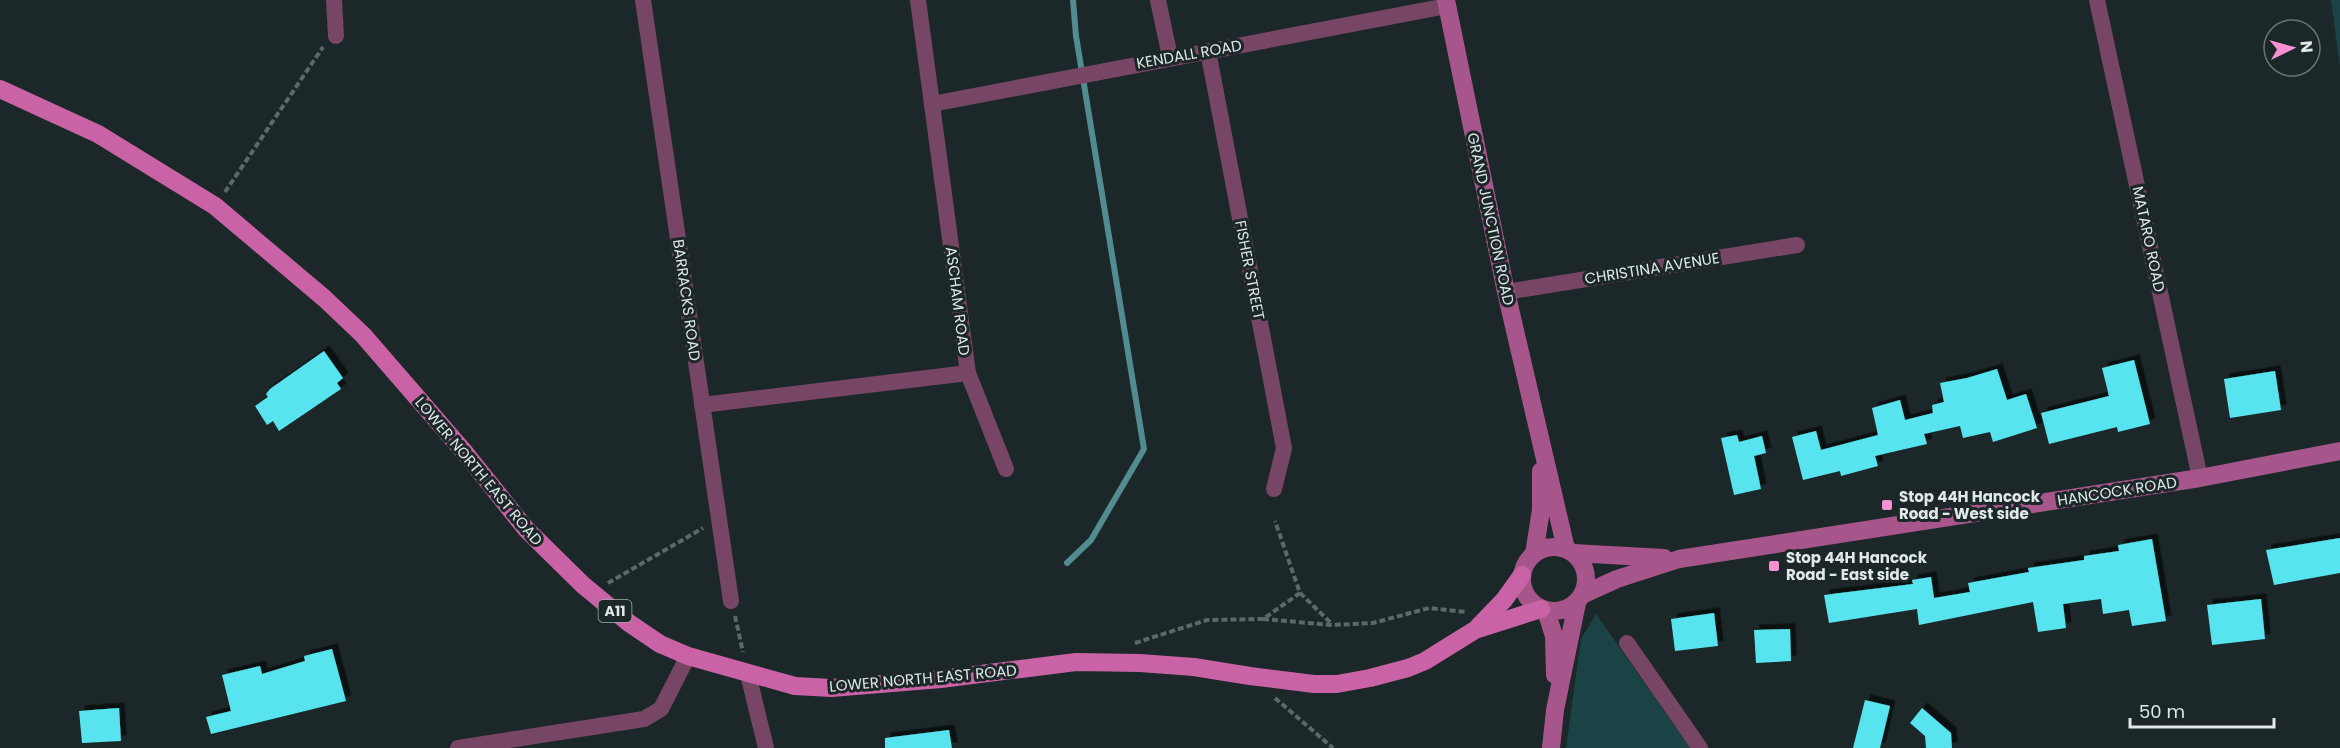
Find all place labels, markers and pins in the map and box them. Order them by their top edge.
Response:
place label: Stop 44H Hancock Road - West side [1899,486,2041,524]
marker: Stop 44H Hancock Road - West side [1880,498,1894,512]
place label: Stop 44H Hancock Road - East side [1786,547,1928,585]
marker: Stop 44H Hancock Road - East side [1767,559,1781,573]

